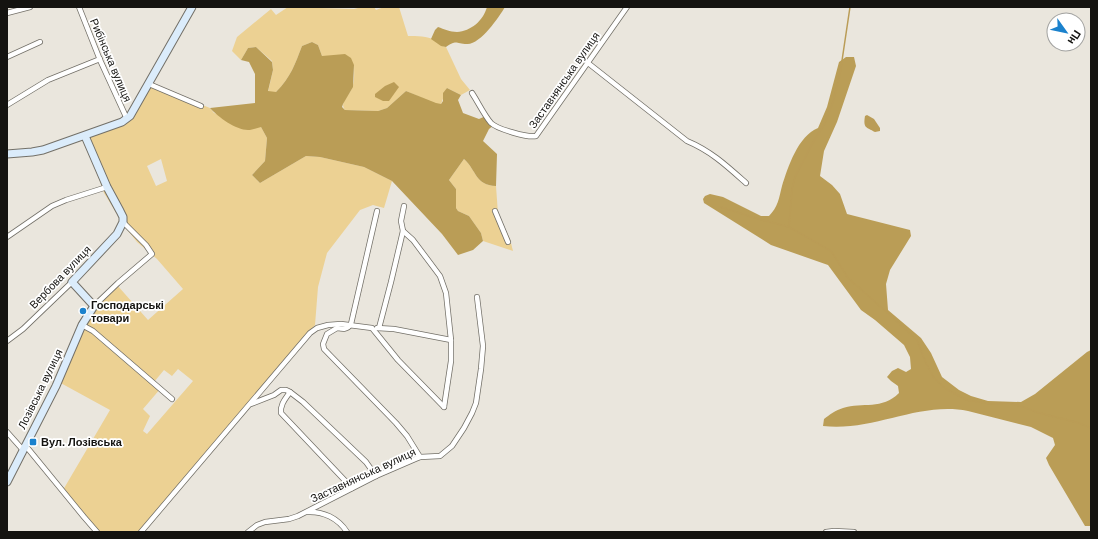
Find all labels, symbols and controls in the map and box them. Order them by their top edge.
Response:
north arrow [1046,12,1086,52]
street label: Рибінська вулиця [88,16,134,104]
text: Пн [1065,28,1083,47]
street label: Заставнянська вулиця [526,30,602,130]
street label: Вербова вулиця [27,243,93,311]
place label: Господарські товари [91,299,164,324]
marker: Господарські товари [78,306,88,316]
street label: Лозівська вулиця [15,347,65,431]
place label: Вул. Лозівська [41,436,123,448]
marker: Вул. Лозівська [28,437,38,447]
street label: Заставнянська вулиця [309,445,417,505]

